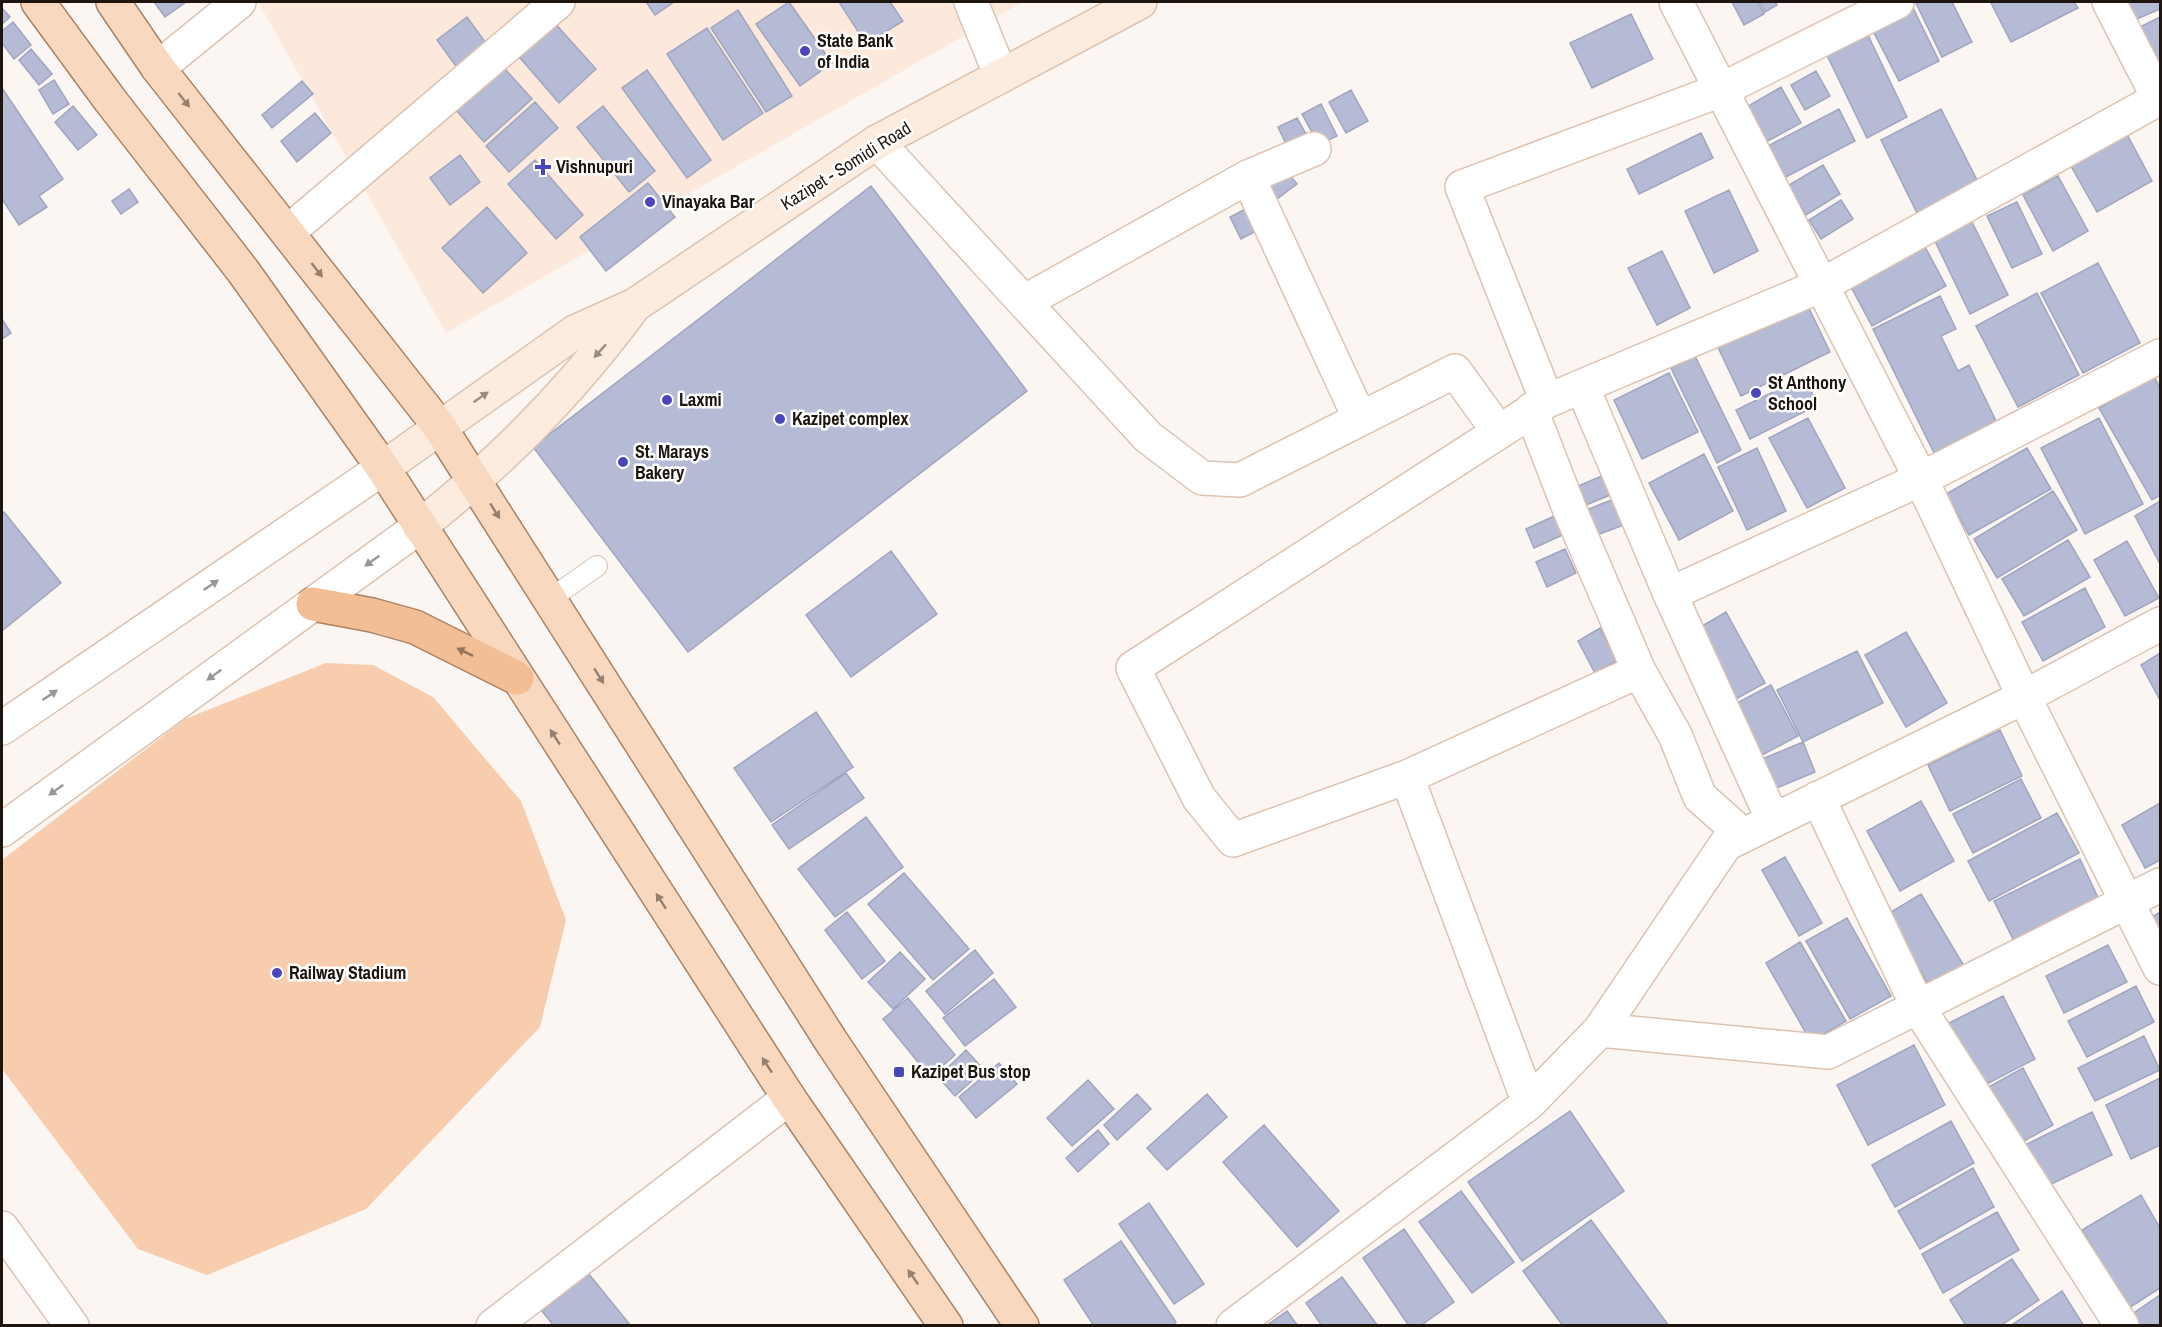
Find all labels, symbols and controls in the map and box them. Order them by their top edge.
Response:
place label: State Bank of India [817,28,894,74]
marker: State Bank of India [798,44,812,58]
one-way arrow [177,92,190,108]
street label: Kazipet - Somidi Road [776,115,916,216]
place label: Vishnupuri [556,154,633,179]
marker: Vishnupuri [534,158,552,176]
place label: Vinayaka Bar [662,189,755,214]
marker: Vinayaka Bar [643,195,657,209]
one-way arrow [311,262,323,277]
one-way arrow [594,343,607,358]
place label: St Anthony School [1768,370,1847,416]
marker: St Anthony School [1749,386,1763,400]
place label: Laxmi [679,387,722,412]
one-way arrow [473,392,489,403]
marker: Laxmi [660,393,674,407]
place label: Kazipet complex [792,406,909,431]
marker: Kazipet complex [773,412,787,426]
place label: St. Marays Bakery [635,439,709,485]
marker: St. Marays Bakery [616,455,630,469]
one-way arrow [489,503,501,519]
one-way arrow [365,555,381,567]
one-way arrow [203,580,219,591]
one-way arrow [456,647,473,656]
one-way arrow [594,668,605,684]
one-way arrow [207,669,223,681]
one-way arrow [41,689,57,701]
one-way arrow [550,729,561,745]
one-way arrow [49,784,65,796]
one-way arrow [656,893,667,909]
place label: Railway Stadium [289,960,406,985]
marker: Railway Stadium [270,966,284,980]
one-way arrow [761,1057,773,1073]
place label: Kazipet Bus stop [911,1059,1031,1084]
marker: Kazipet Bus stop [892,1065,906,1079]
one-way arrow [907,1270,919,1286]

